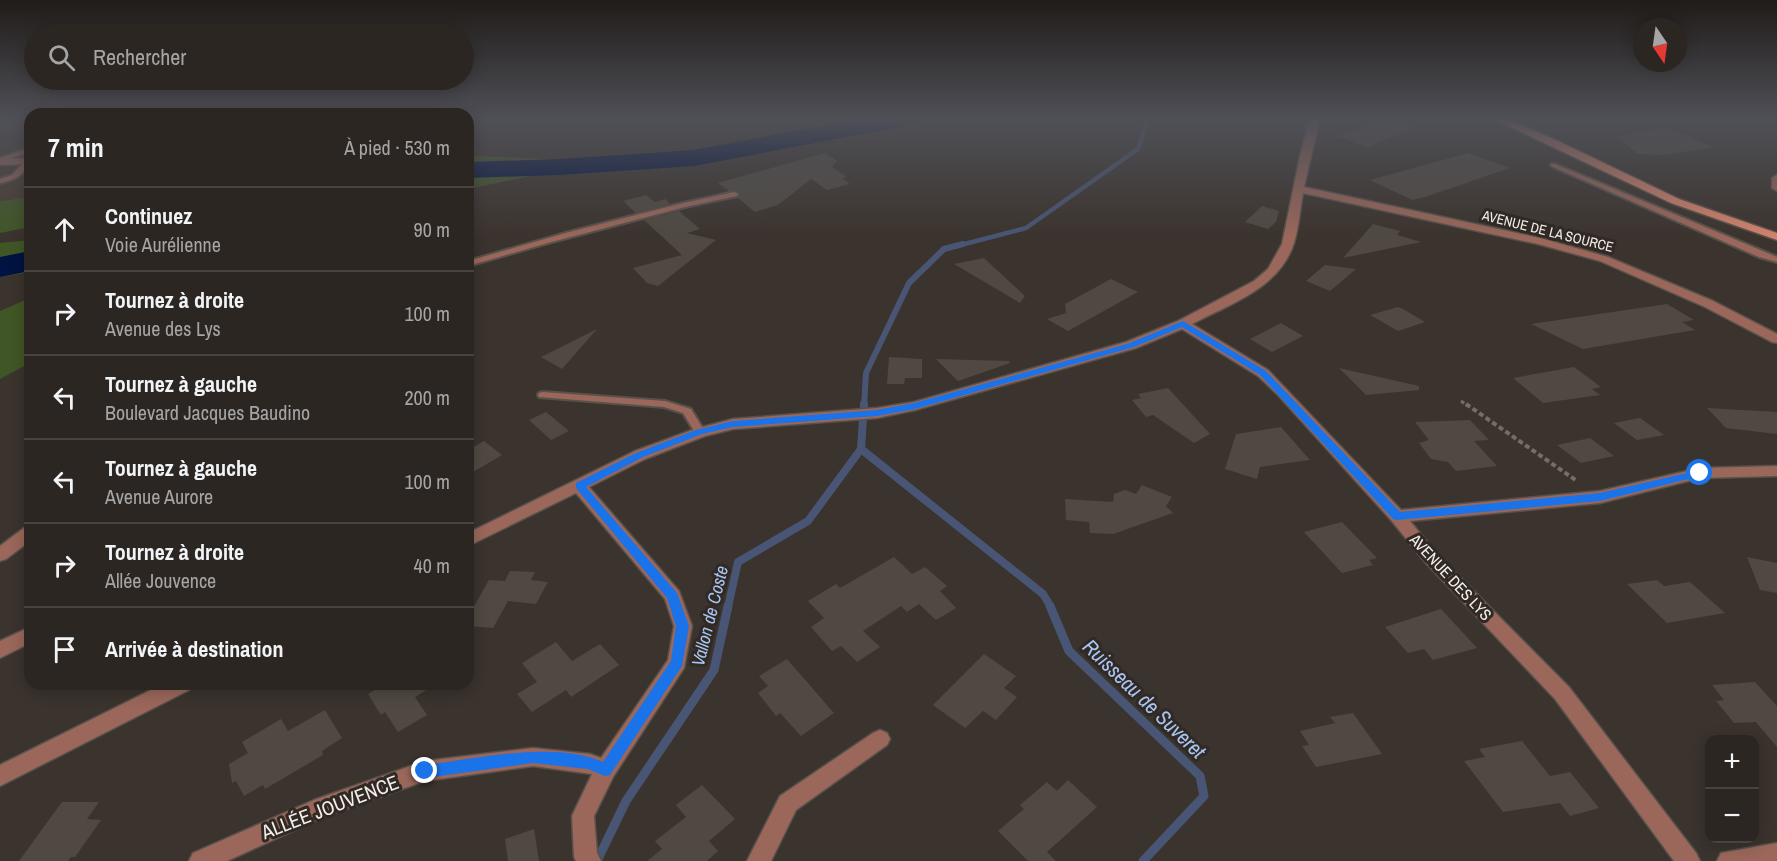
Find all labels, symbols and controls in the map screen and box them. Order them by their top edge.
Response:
north arrow [1633,18,1687,72]
search box [24,24,474,90]
icon: search [45,41,78,74]
text: Rechercher [93,42,186,72]
text: 7 min [48,130,104,165]
text: À pied · 530 m [344,134,450,161]
text: Continuez [105,201,192,231]
street label: AVENUE DE LA SOURCE [1480,206,1615,256]
icon: ahead [48,213,81,246]
text: 90 m [414,216,450,243]
text: Voie Aurélienne [105,231,221,258]
text: Tournez à droite [105,285,244,315]
icon: right [48,297,81,330]
text: 100 m [404,300,450,327]
text: Avenue des Lys [105,315,221,342]
text: Tournez à gauche [105,369,257,399]
icon: left [48,381,81,414]
text: 200 m [404,384,450,411]
text: Boulevard Jacques Baudino [105,399,310,426]
text: Tournez à gauche [105,453,257,483]
route start [1686,459,1712,485]
icon: left [48,465,81,498]
text: 100 m [404,468,450,495]
text: Avenue Aurore [105,483,213,510]
street label: AVENUE DES LYS [1404,528,1497,625]
text: Tournez à droite [105,537,244,567]
icon: right [48,549,81,582]
text: 40 m [414,552,450,579]
water label: Vallon de Coste [685,563,734,669]
text: Allée Jouvence [105,567,216,594]
water label: Ruisseau de Suveret [1076,632,1213,766]
icon: arrive [48,633,81,666]
text: Arrivée à destination [105,634,283,664]
map controls [1705,735,1759,843]
button: + [1705,735,1759,789]
route end [411,757,437,783]
street label: ALLÉE JOUVENCE [256,768,402,845]
button: − [1705,789,1759,843]

